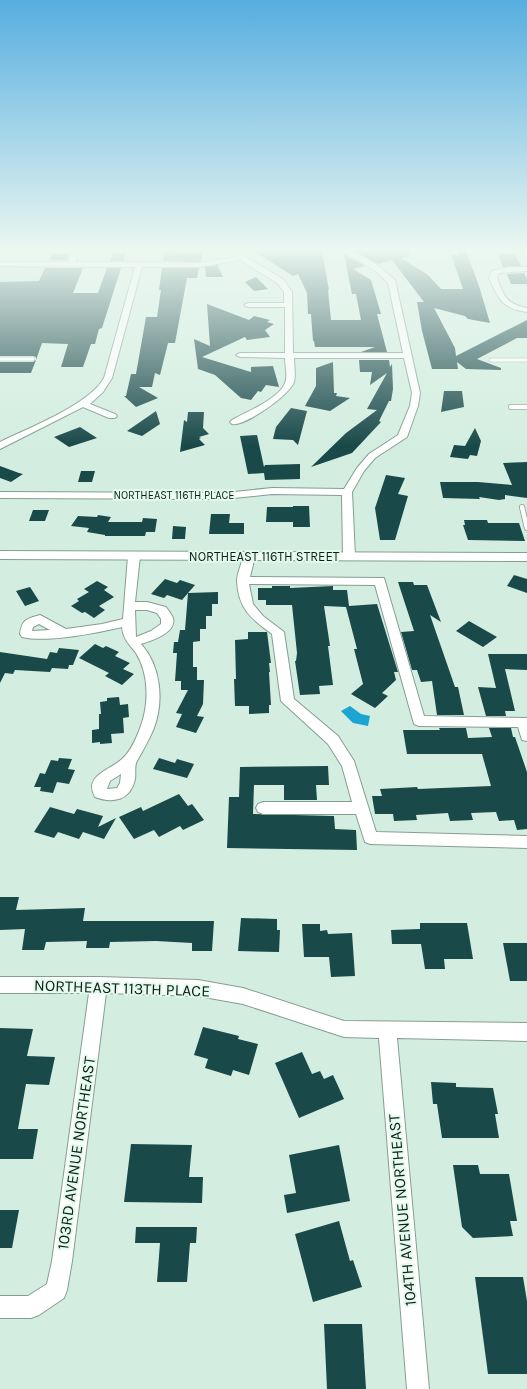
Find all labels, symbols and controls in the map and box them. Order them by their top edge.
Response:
street label: NORTHEAST 116TH PLACE [113,489,235,502]
street label: NORTHEAST 116TH STREET [189,549,340,564]
street label: NORTHEAST 113TH PLACE [34,975,210,1001]
street label: 103RD AVENUE NORTHEAST [53,1055,99,1251]
street label: 104TH AVENUE NORTHEAST [384,1113,420,1307]

